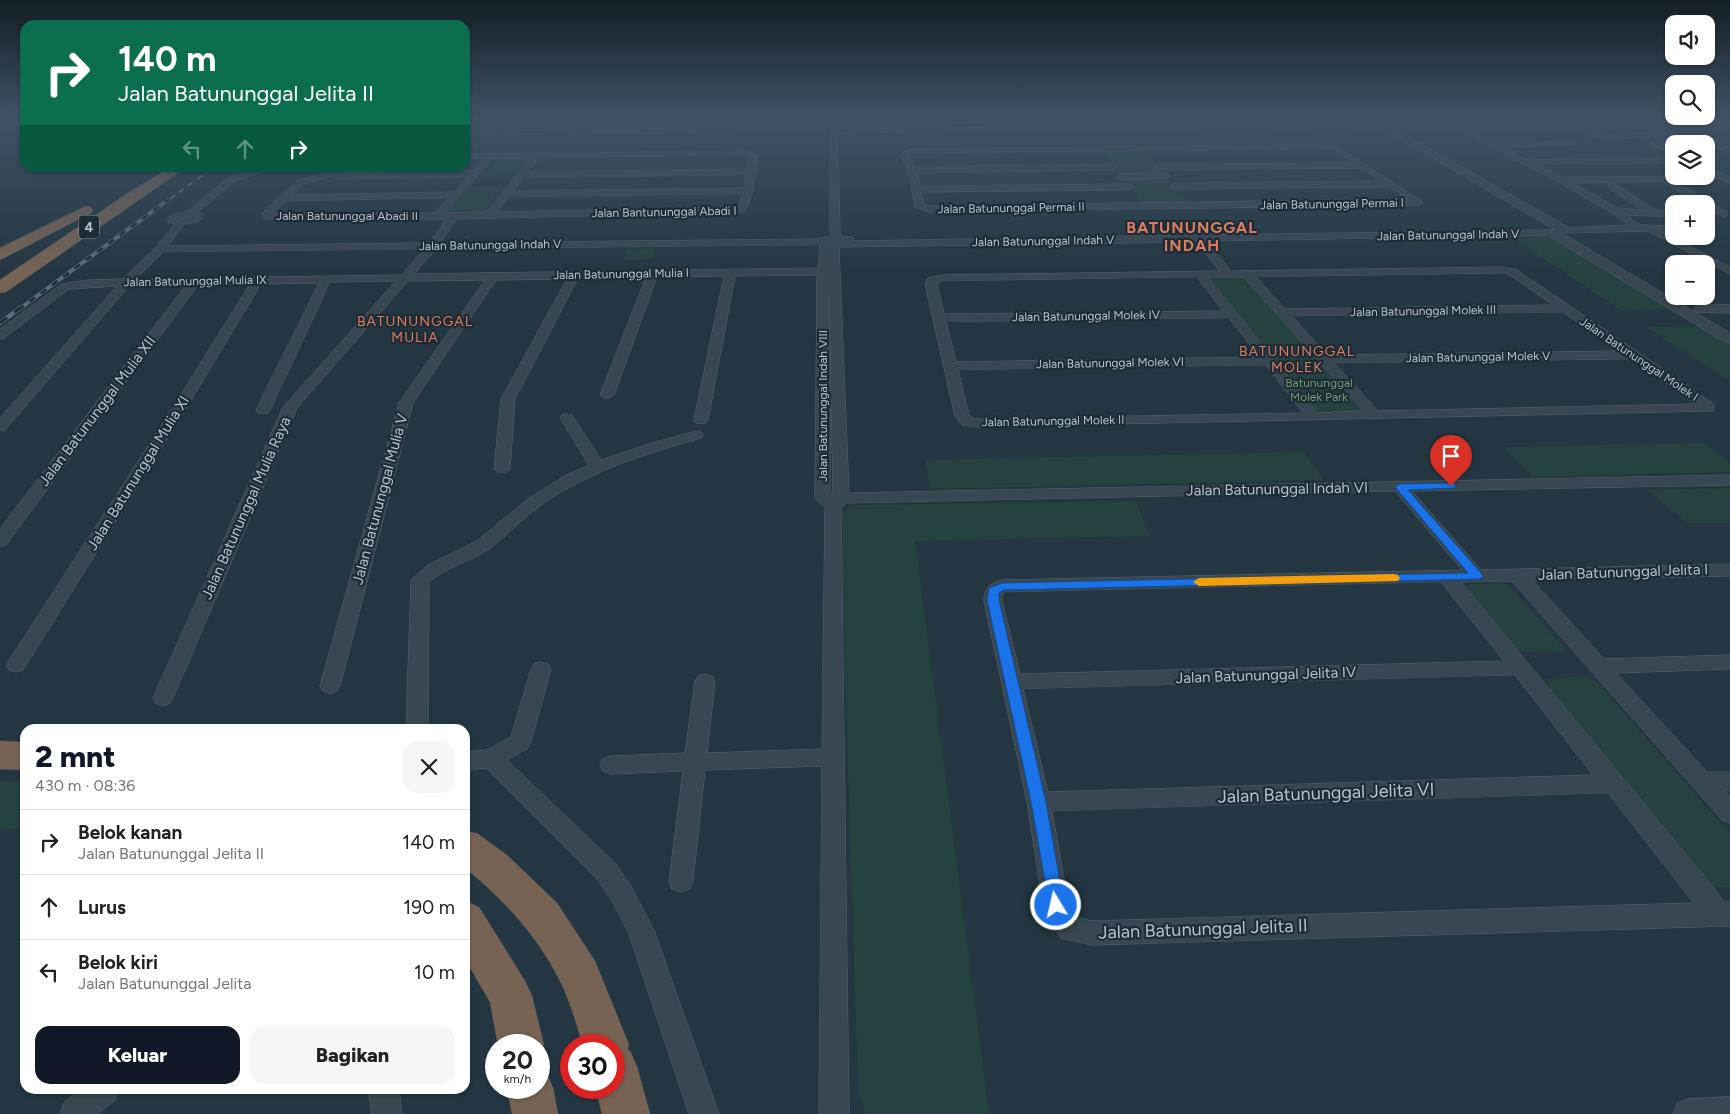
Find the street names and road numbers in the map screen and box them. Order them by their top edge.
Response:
street label: Jalan Batununggal Permai I [1260,196,1404,212]
street label: Jalan Batununggal Permai II [937,200,1085,216]
street label: Jalan Bantununggal Abadi I [591,204,737,220]
street label: Jalan Batununggal Abadi II [276,209,418,223]
road number: 4 [79,216,99,238]
street label: Jalan Batununggal Indah V [1377,227,1520,243]
street label: Jalan Batununggal Indah V [972,233,1115,249]
street label: Jalan Batununggal Indah V [419,237,562,253]
street label: Jalan Batununggal Mulia I [553,266,689,282]
street label: Jalan Batununggal Mulia IX [123,273,267,289]
street label: Jalan Batununggal Molek III [1350,303,1496,319]
street label: Jalan Batununggal Molek IV [1012,308,1161,324]
street label: Jalan Batununggal Molek I [1577,314,1701,404]
street label: Jalan Batununggal Indah VIII [816,330,830,482]
street label: Jalan Batununggal Mulia XII [35,332,159,490]
street label: Jalan Batununggal Molek V [1406,349,1551,365]
street label: Jalan Batununggal Molek VI [1036,355,1184,371]
street label: Jalan Batununggal Mulia XI [83,392,193,554]
street label: Jalan Batununggal Mulia V [349,411,412,586]
street label: Jalan Batununggal Molek II [981,413,1125,429]
street label: Jalan Batununggal Mulia Raya [197,414,295,602]
street label: Jalan Batununggal Indah VI [1186,478,1368,500]
street label: Jalan Batununggal Jelita I [1538,560,1708,584]
street label: Jalan Batununggal Jelita IV [1175,663,1357,687]
street label: Jalan Batununggal Jelita VI [1217,778,1435,808]
street label: Jalan Batununggal Jelita II [1098,914,1308,944]

